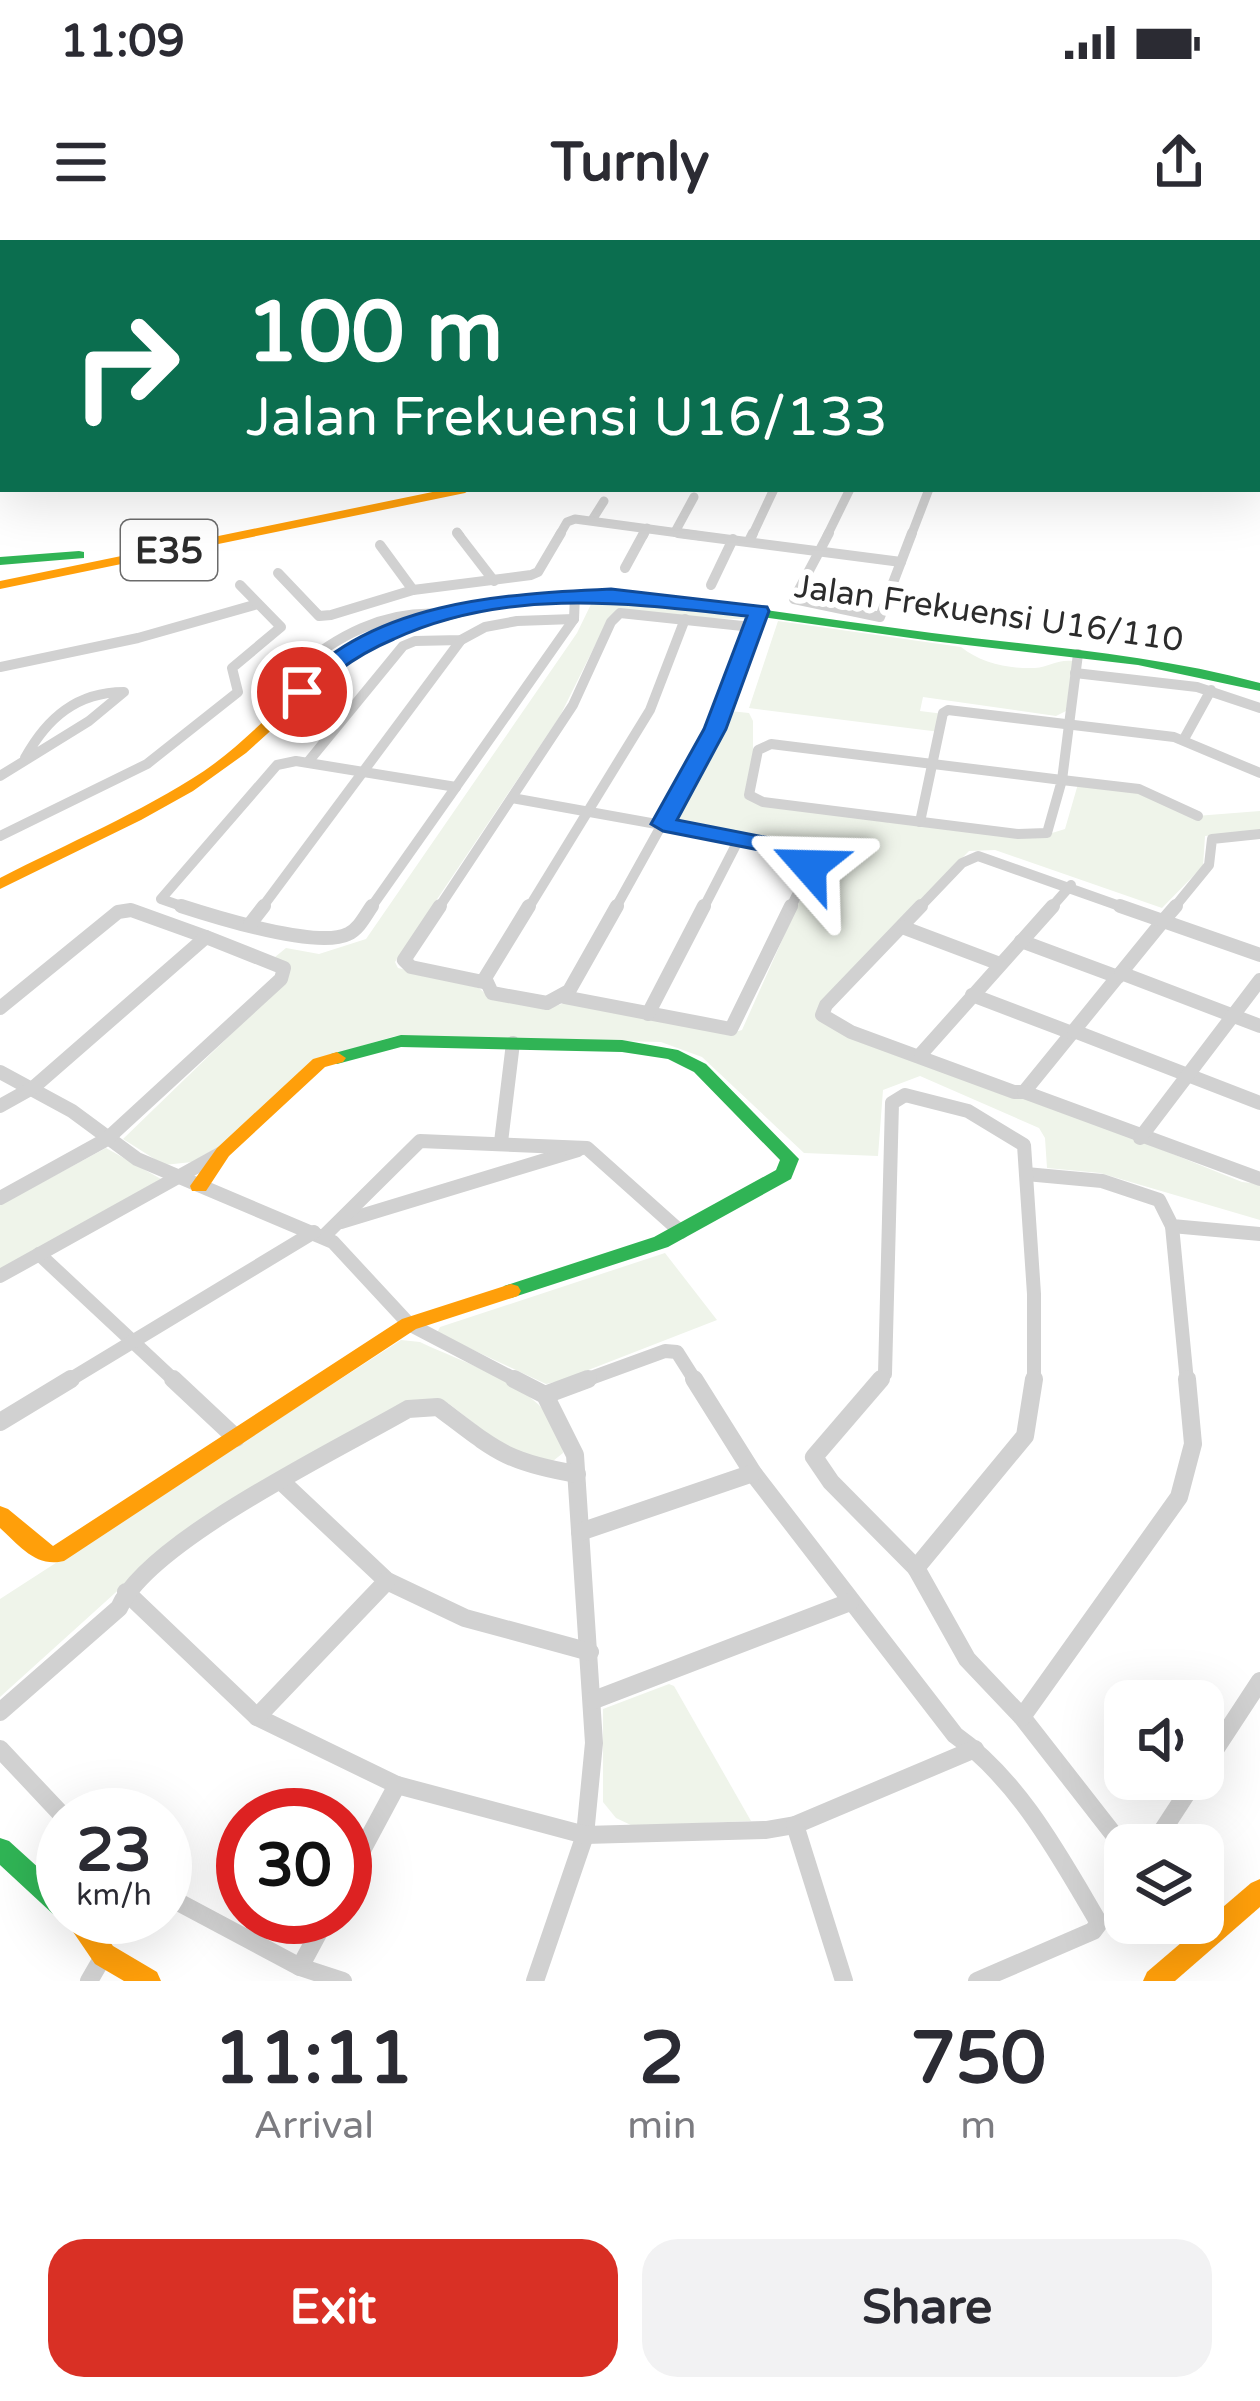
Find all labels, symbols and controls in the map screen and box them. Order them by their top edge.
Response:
text: 11:09 [60,15,185,69]
icon: menu [48,129,114,195]
icon: share [1146,129,1212,195]
text: Turnly [551,130,709,195]
text: 100 m [246,283,503,384]
icon: right [48,288,204,444]
text: Jalan Frekuensi U16/133 [246,385,888,450]
road number: E35 [121,520,217,580]
street label: Jalan Frekuensi U16/110 [792,567,1186,660]
pin [251,641,353,743]
icon: arrive [269,659,335,725]
position arrow [746,803,872,929]
map controls [1104,1680,1224,1944]
button: sound [1104,1680,1224,1800]
speed limit sign: 30 [216,1788,372,1944]
text: 23 [76,1815,152,1887]
button: layers [1104,1824,1224,1944]
text: km/h [76,1877,152,1914]
text: 11:11 [214,2016,413,2103]
text: 2 [639,2016,685,2103]
text: 750 [910,2016,1046,2103]
text: Arrival [253,2102,374,2149]
text: min [627,2102,697,2149]
text: m [960,2102,996,2149]
button: Exit [48,2239,618,2377]
button: Share [642,2239,1212,2377]

